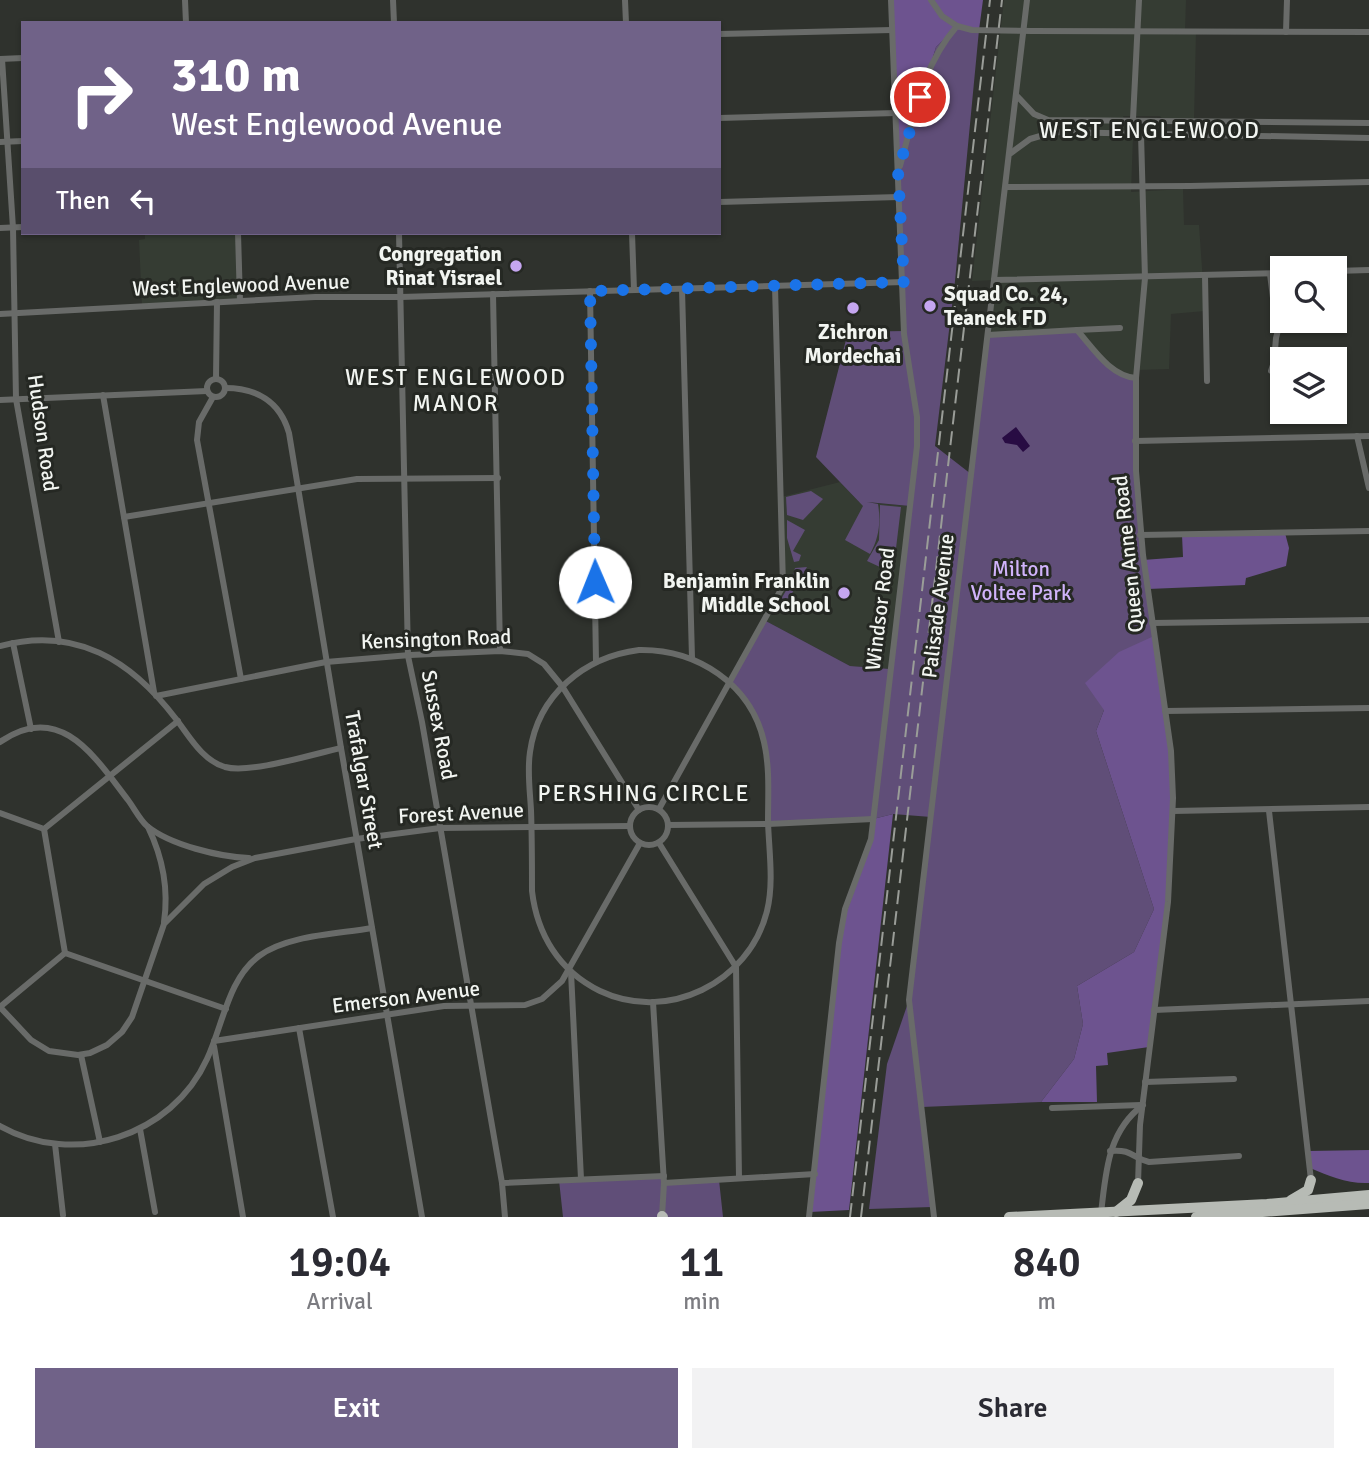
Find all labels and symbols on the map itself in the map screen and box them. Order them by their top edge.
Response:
pin [890,67,950,127]
district label: WEST ENGLEWOOD [1039,116,1261,145]
place label: Congregation Rinat Yisrael [379,241,502,291]
marker: Congregation Rinat Yisrael [508,258,524,274]
street label: West Englewood Avenue [132,268,350,302]
place label: Squad Co. 24, Teaneck FD [944,281,1068,331]
marker: Squad Co. 24, Teaneck FD [922,298,938,314]
marker: Zichron Mordechai [845,300,861,316]
place label: Zichron Mordechai [805,319,901,369]
district label: WEST ENGLEWOOD MANOR [345,363,567,418]
street label: Hudson Road [22,373,64,493]
street label: Queen Anne Road [1107,474,1149,634]
street label: Palisade Avenue [916,532,960,680]
position arrow [558,545,632,619]
street label: Windsor Road [860,546,900,672]
park label: Milton Voltee Park [971,556,1072,606]
place label: Benjamin Franklin Middle School [663,568,830,618]
marker: Benjamin Franklin Middle School [836,585,852,601]
street label: Kensington Road [360,623,512,655]
street label: Sussex Road [416,668,462,782]
street label: Trafalgar Street [339,709,389,851]
district label: PERSHING CIRCLE [537,779,751,808]
street label: Forest Avenue [397,797,525,829]
street label: Emerson Avenue [331,975,481,1019]

